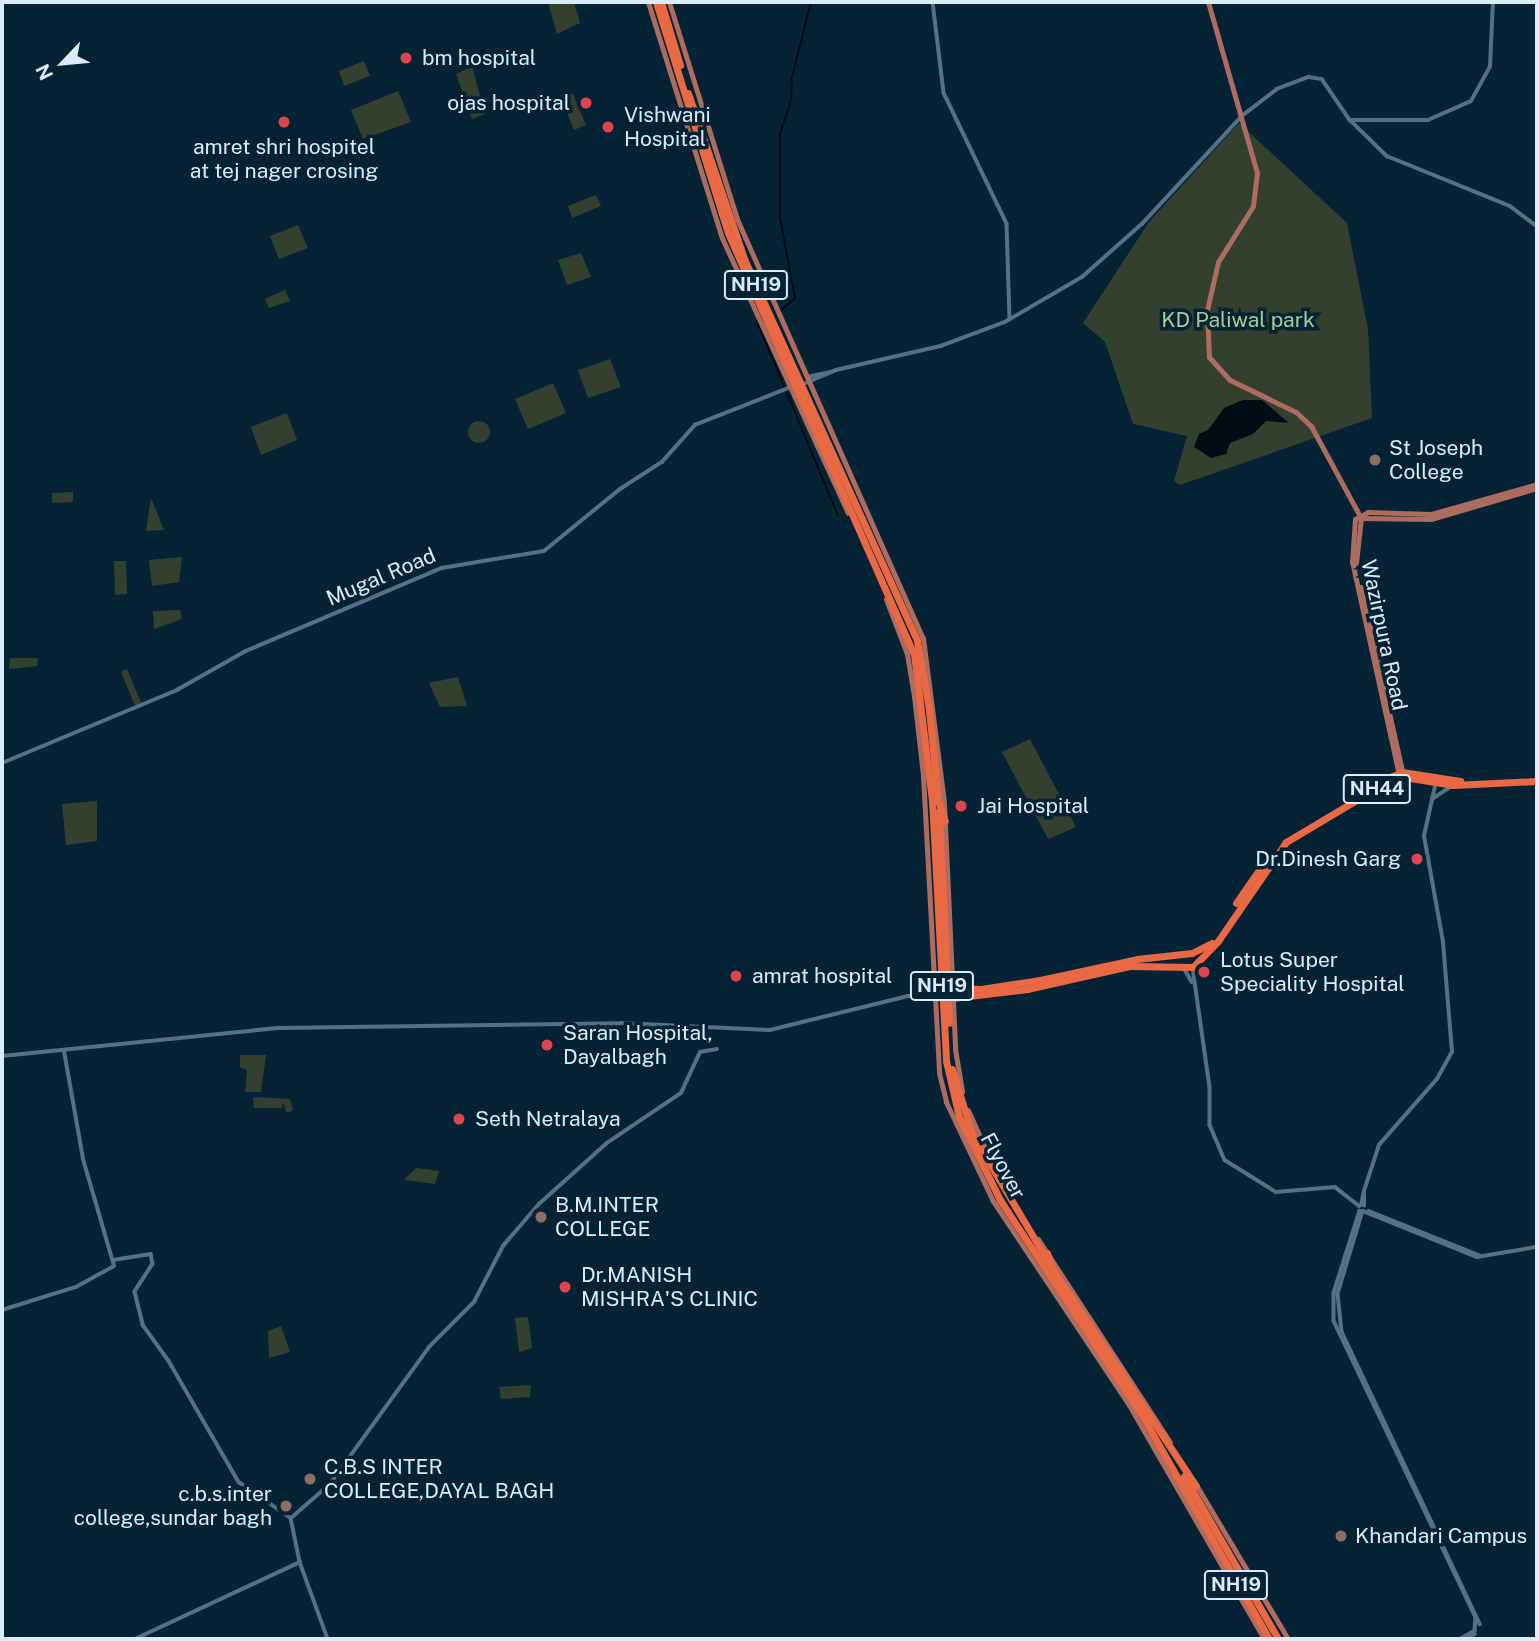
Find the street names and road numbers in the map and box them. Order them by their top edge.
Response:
road number: NH19 [723,270,789,300]
street label: Mugal Road [323,543,439,611]
street label: Wazirpura Road [1356,557,1412,713]
road number: NH44 [1342,774,1412,804]
road number: NH19 [909,970,975,1002]
street label: Flyover [975,1128,1031,1204]
road number: NH19 [1203,1569,1269,1600]

